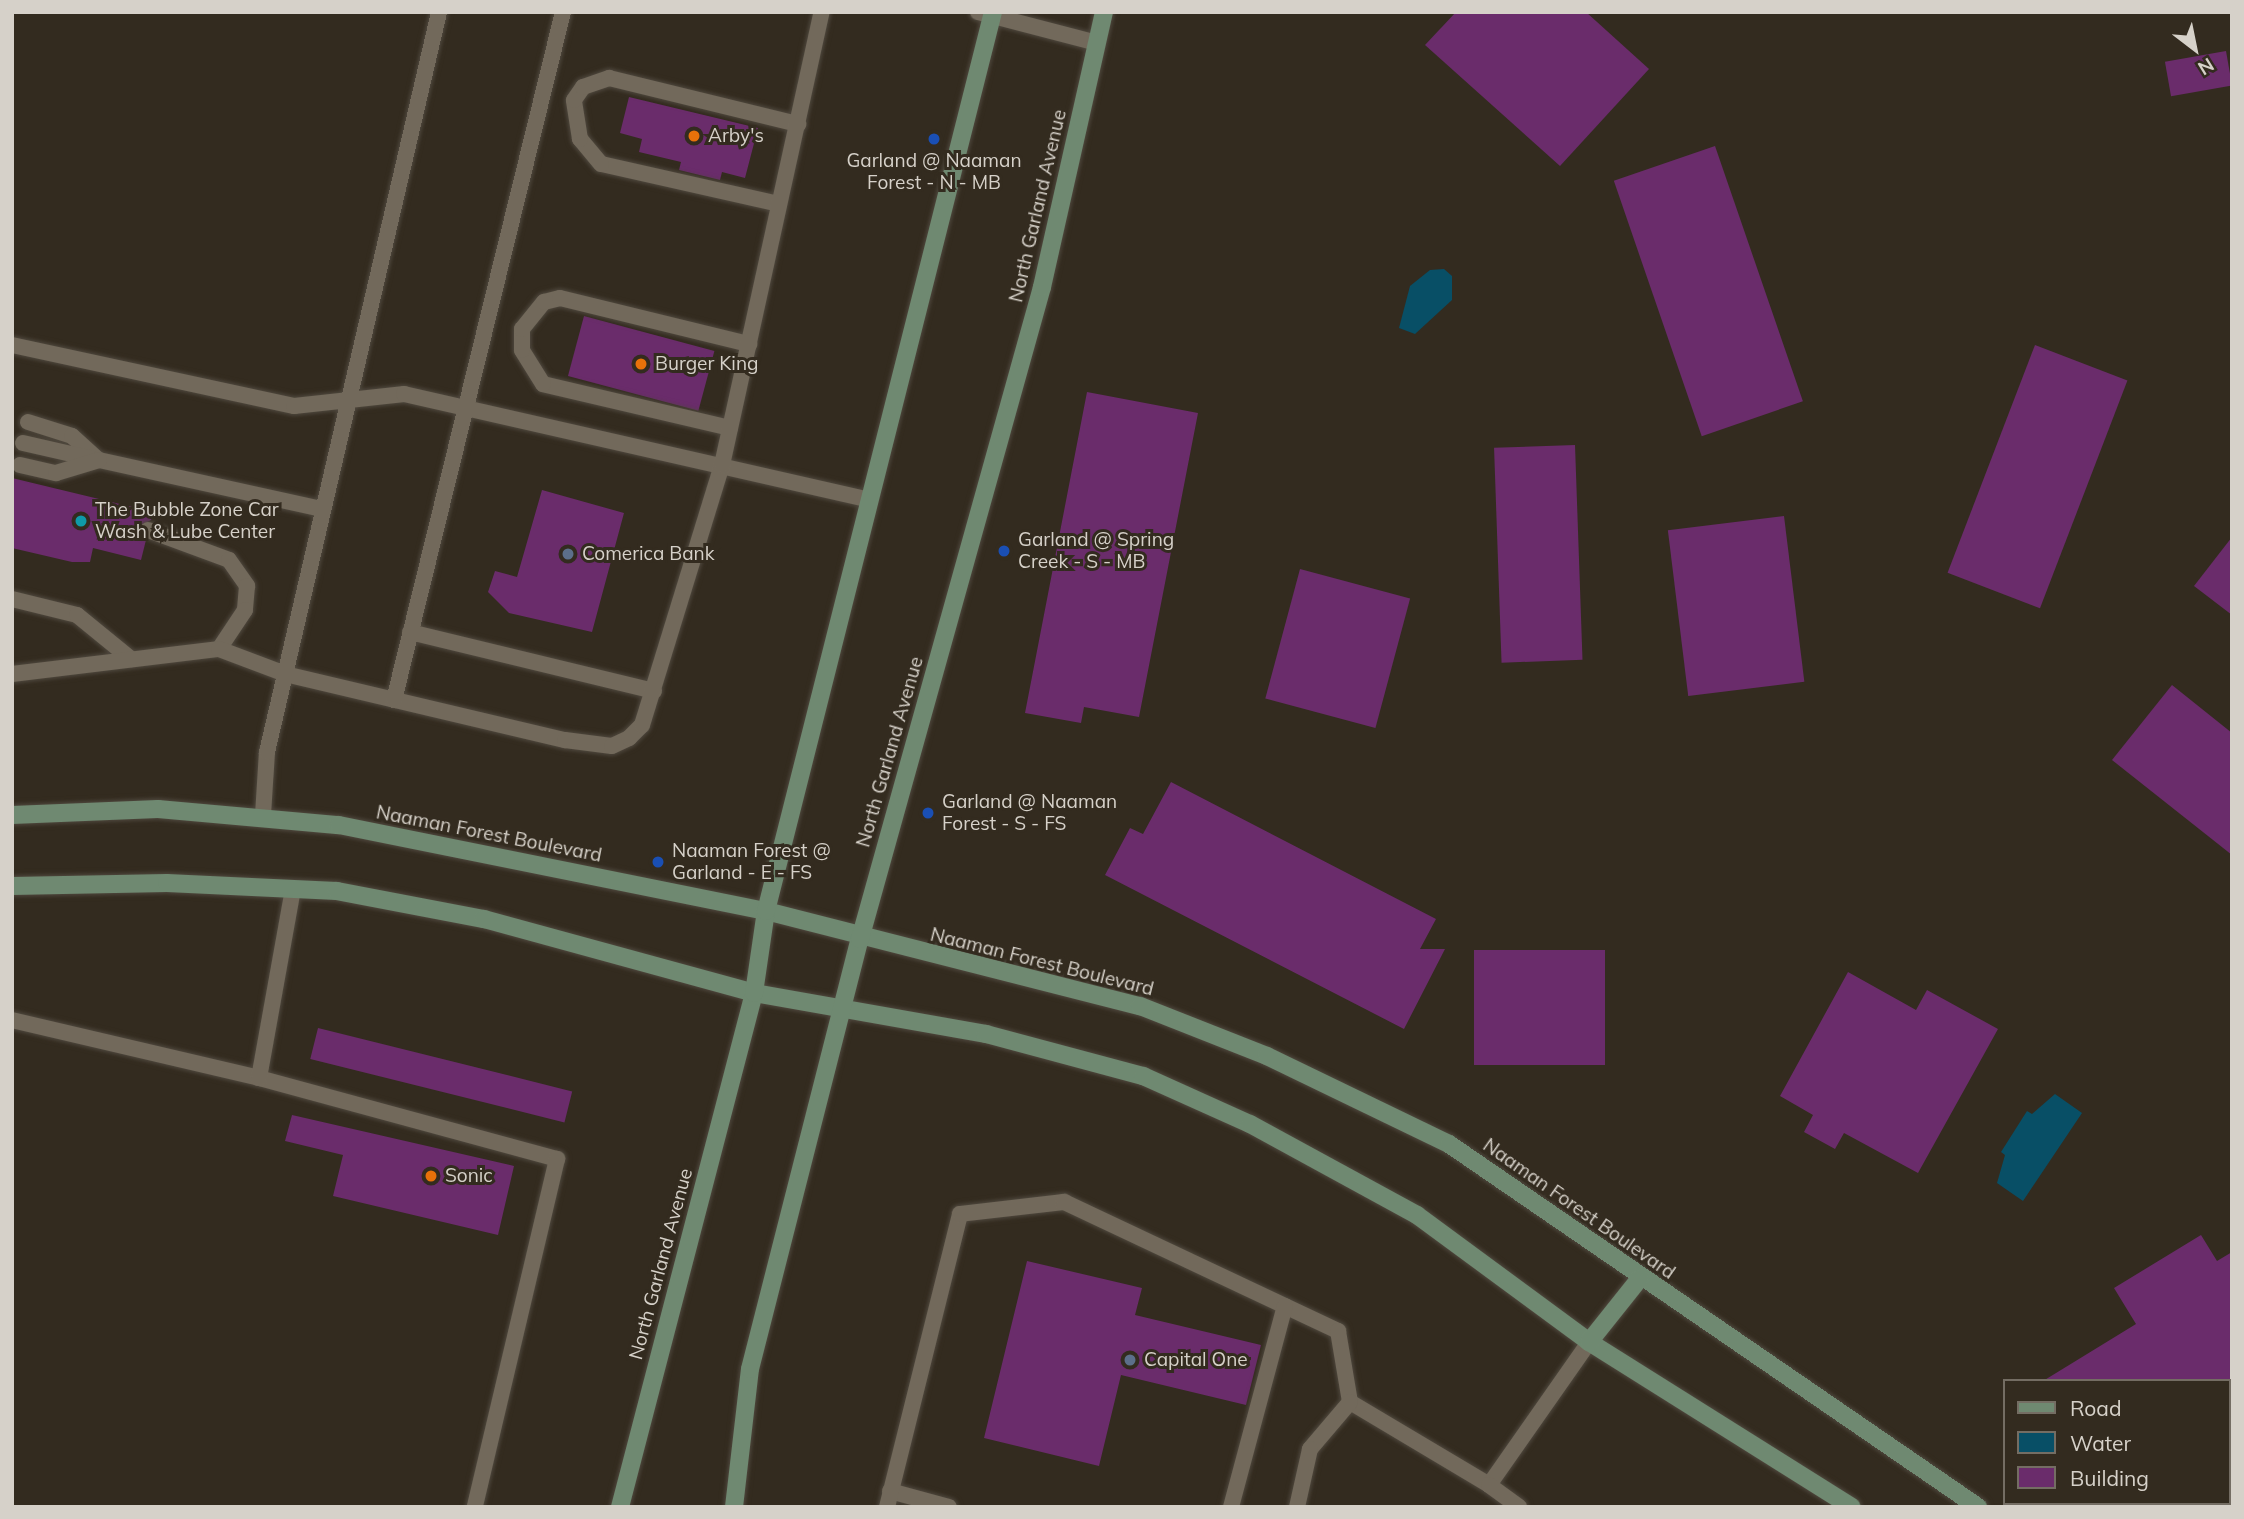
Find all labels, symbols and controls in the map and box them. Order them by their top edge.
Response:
north arrow [2160,14,2230,84]
text: N [2194,53,2219,81]
street label: North Garland Avenue [1005,107,1071,305]
place label: Arby's [708,125,764,147]
marker: Arby's [686,128,702,144]
marker: Garland @ Naaman Forest - N - MB [926,131,942,147]
place label: Garland @ Naaman Forest - N - MB [846,150,1022,194]
place label: Burger King [655,353,758,375]
marker: Burger King [633,356,649,372]
place label: The Bubble Zone Car Wash & Lube Center [95,499,279,543]
marker: The Bubble Zone Car Wash & Lube Center [73,513,89,529]
place label: Garland @ Spring Creek - S - MB [1018,529,1174,573]
place label: Comerica Bank [582,543,715,565]
marker: Garland @ Spring Creek - S - MB [996,543,1012,559]
marker: Comerica Bank [560,546,576,562]
street label: North Garland Avenue [852,654,928,850]
place label: Garland @ Naaman Forest - S - FS [942,791,1117,835]
street label: Naaman Forest Boulevard [374,801,604,867]
marker: Garland @ Naaman Forest - S - FS [920,805,936,821]
place label: Naaman Forest @ Garland - E - FS [672,840,831,884]
marker: Naaman Forest @ Garland - E - FS [650,854,666,870]
street label: Naaman Forest Boulevard [928,923,1156,1001]
street label: Naaman Forest Boulevard [1479,1134,1679,1284]
place label: Sonic [445,1165,493,1187]
street label: North Garland Avenue [624,1166,698,1362]
marker: Sonic [423,1168,439,1184]
place label: Capital One [1144,1349,1248,1371]
marker: Capital One [1122,1352,1138,1368]
legend [2002,1379,2230,1505]
text: Road [2070,1395,2121,1421]
text: Water [2070,1430,2131,1456]
text: Building [2070,1465,2149,1491]

